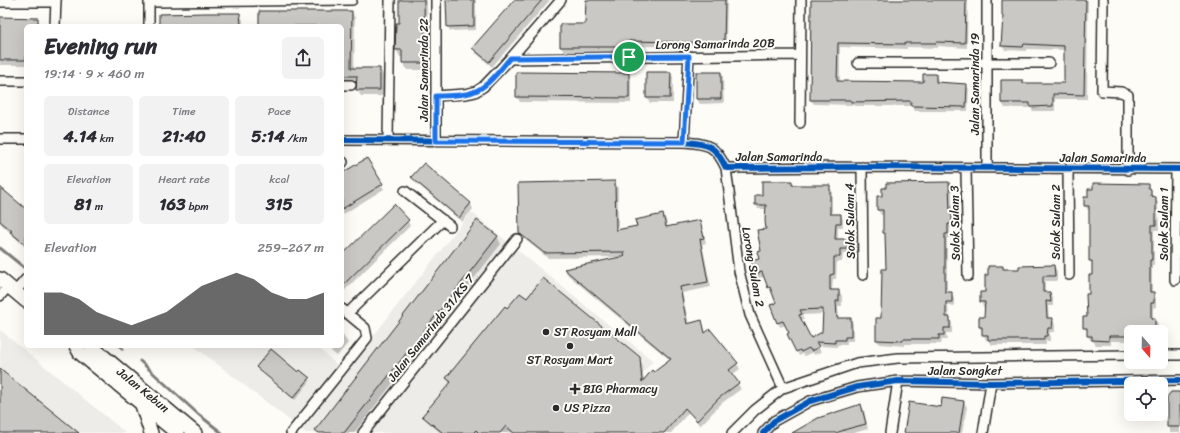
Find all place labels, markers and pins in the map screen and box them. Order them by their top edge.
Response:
pin [612,40,646,74]
place label: ST Rosyam Mall [554,321,638,343]
marker: ST Rosyam Mall [541,327,551,337]
marker: ST Rosyam Mart [565,341,575,351]
place label: ST Rosyam Mart [527,349,613,371]
place label: BIG Pharmacy [583,378,658,400]
marker: BIG Pharmacy [570,384,580,394]
place label: US Pizza [564,397,611,419]
marker: US Pizza [551,403,561,413]

